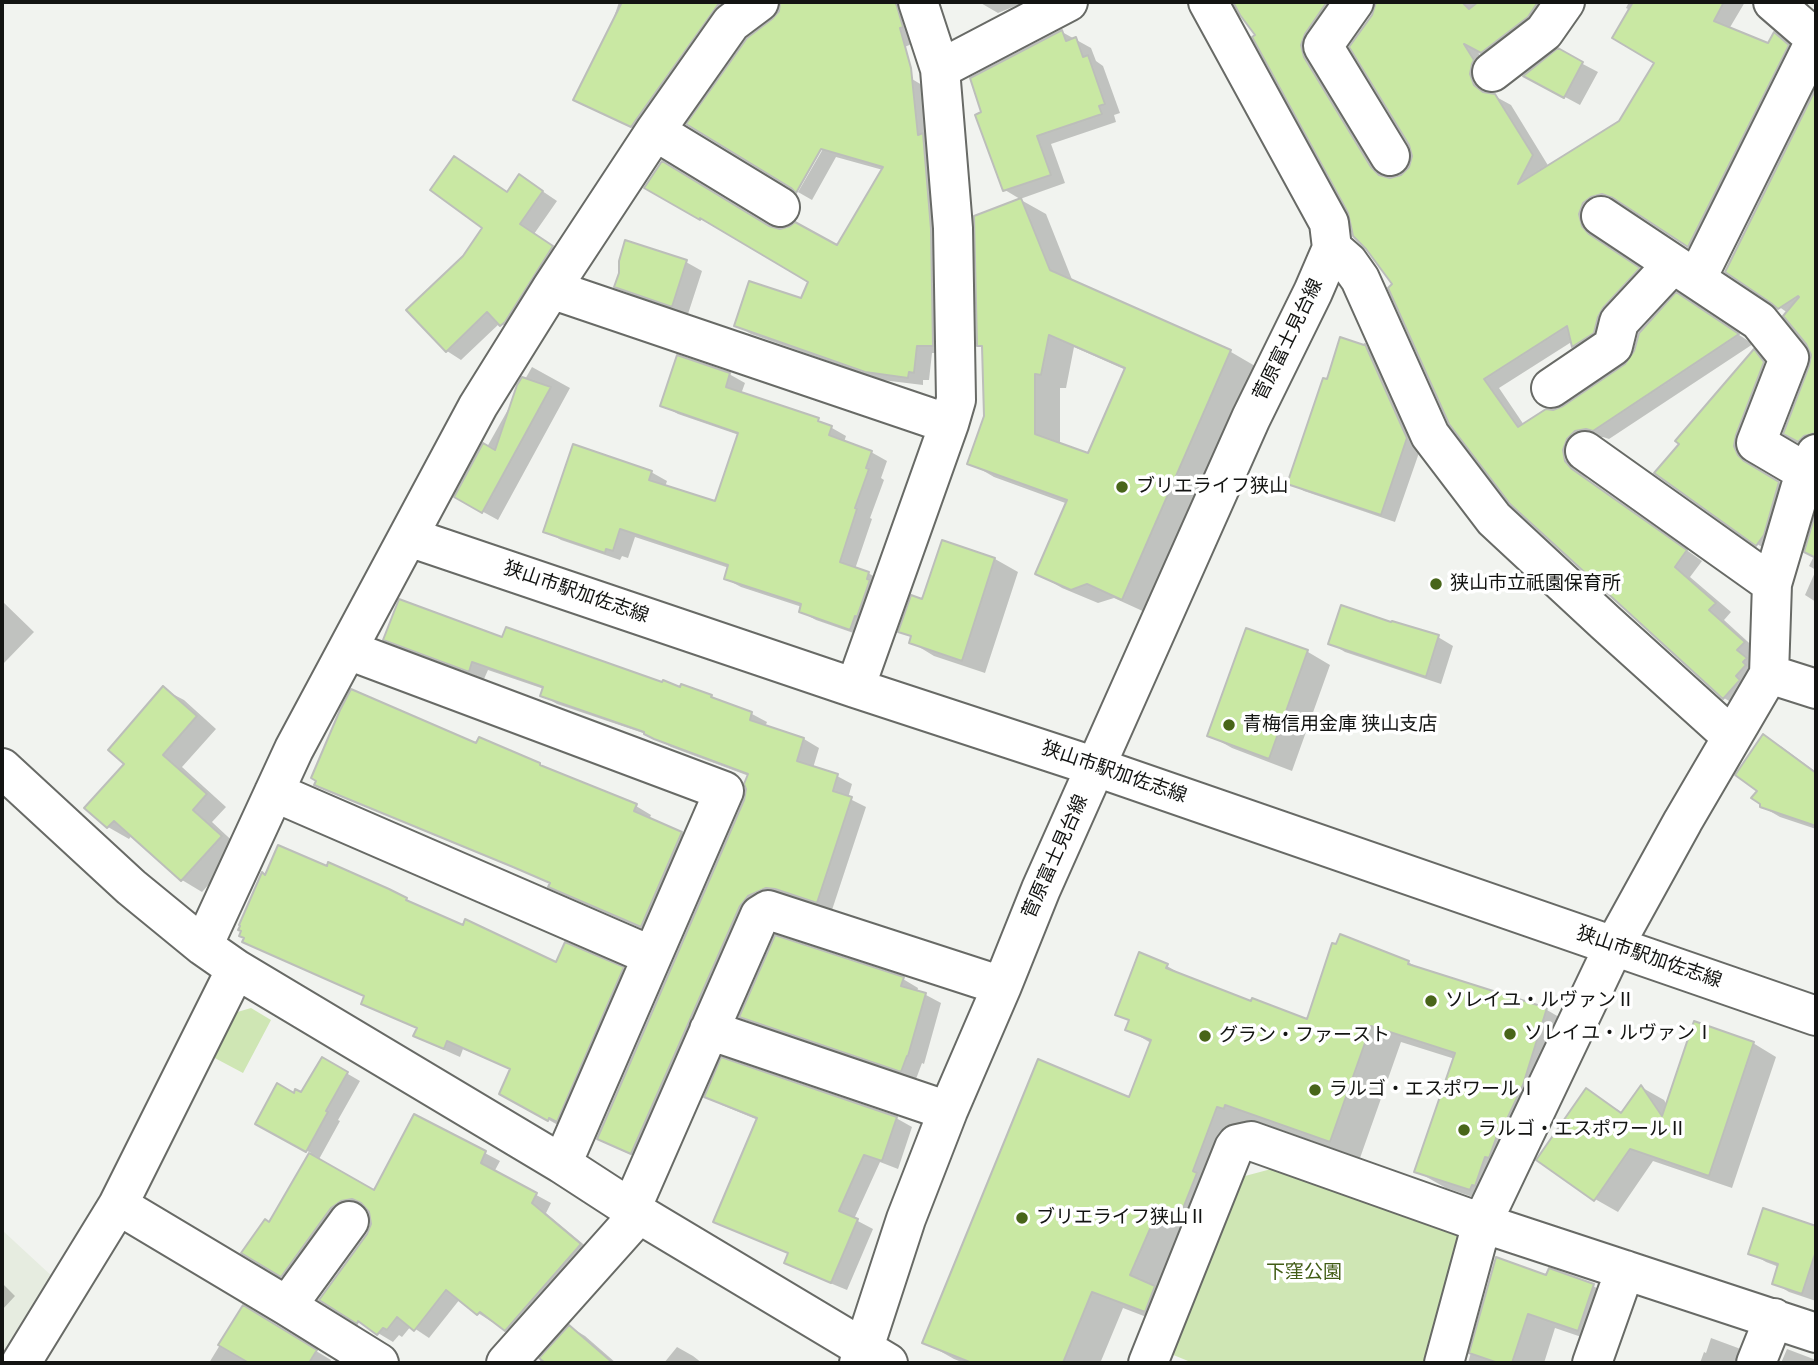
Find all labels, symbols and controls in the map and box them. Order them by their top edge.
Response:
street label: 菅原富士見台線 [1250,275,1328,405]
place label: ブリエライフ狭山 [1136,476,1288,498]
marker: ブリエライフ狭山 [1114,479,1130,495]
street label: 狭山市駅加佐志線 [500,557,652,629]
place label: 狭山市立祇園保育所 [1450,573,1621,595]
marker: 狭山市立祇園保育所 [1428,576,1444,592]
place label: 青梅信用金庫 狭山支店 [1243,714,1437,736]
marker: 青梅信用金庫 狭山支店 [1221,717,1237,733]
street label: 狭山市駅加佐志線 [1038,737,1190,809]
street label: 菅原富士見台線 [1019,792,1093,922]
street label: 狭山市駅加佐志線 [1573,922,1725,994]
place label: ソレイユ・ルヴァンⅡ [1445,990,1635,1012]
marker: ソレイユ・ルヴァンⅡ [1423,993,1439,1009]
place label: ソレイユ・ルヴァンⅠ [1524,1023,1714,1045]
place label: グラン・ファースト [1219,1025,1390,1047]
marker: ソレイユ・ルヴァンⅠ [1502,1026,1518,1042]
marker: グラン・ファースト [1197,1028,1213,1044]
place label: ラルゴ・エスポワールⅠ [1329,1079,1538,1101]
marker: ラルゴ・エスポワールⅠ [1307,1082,1323,1098]
place label: ラルゴ・エスポワールⅡ [1478,1119,1687,1141]
marker: ラルゴ・エスポワールⅡ [1456,1122,1472,1138]
place label: ブリエライフ狭山Ⅱ [1036,1207,1207,1229]
marker: ブリエライフ狭山Ⅱ [1014,1210,1030,1226]
park label: 下窪公園 [1266,1262,1342,1284]

